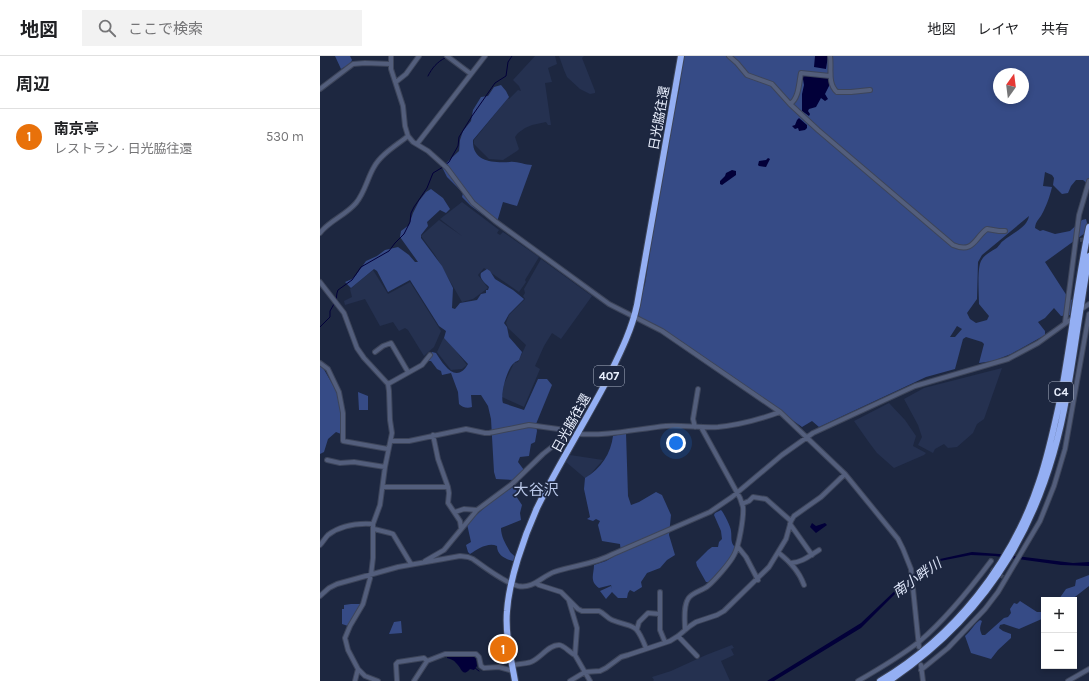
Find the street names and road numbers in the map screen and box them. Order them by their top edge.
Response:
street label: 日光脇往還 [646,85,672,151]
road number: 407 [594,366,624,386]
road number: C4 [1049,382,1073,402]
street label: 日光脇往還 [549,391,593,455]

